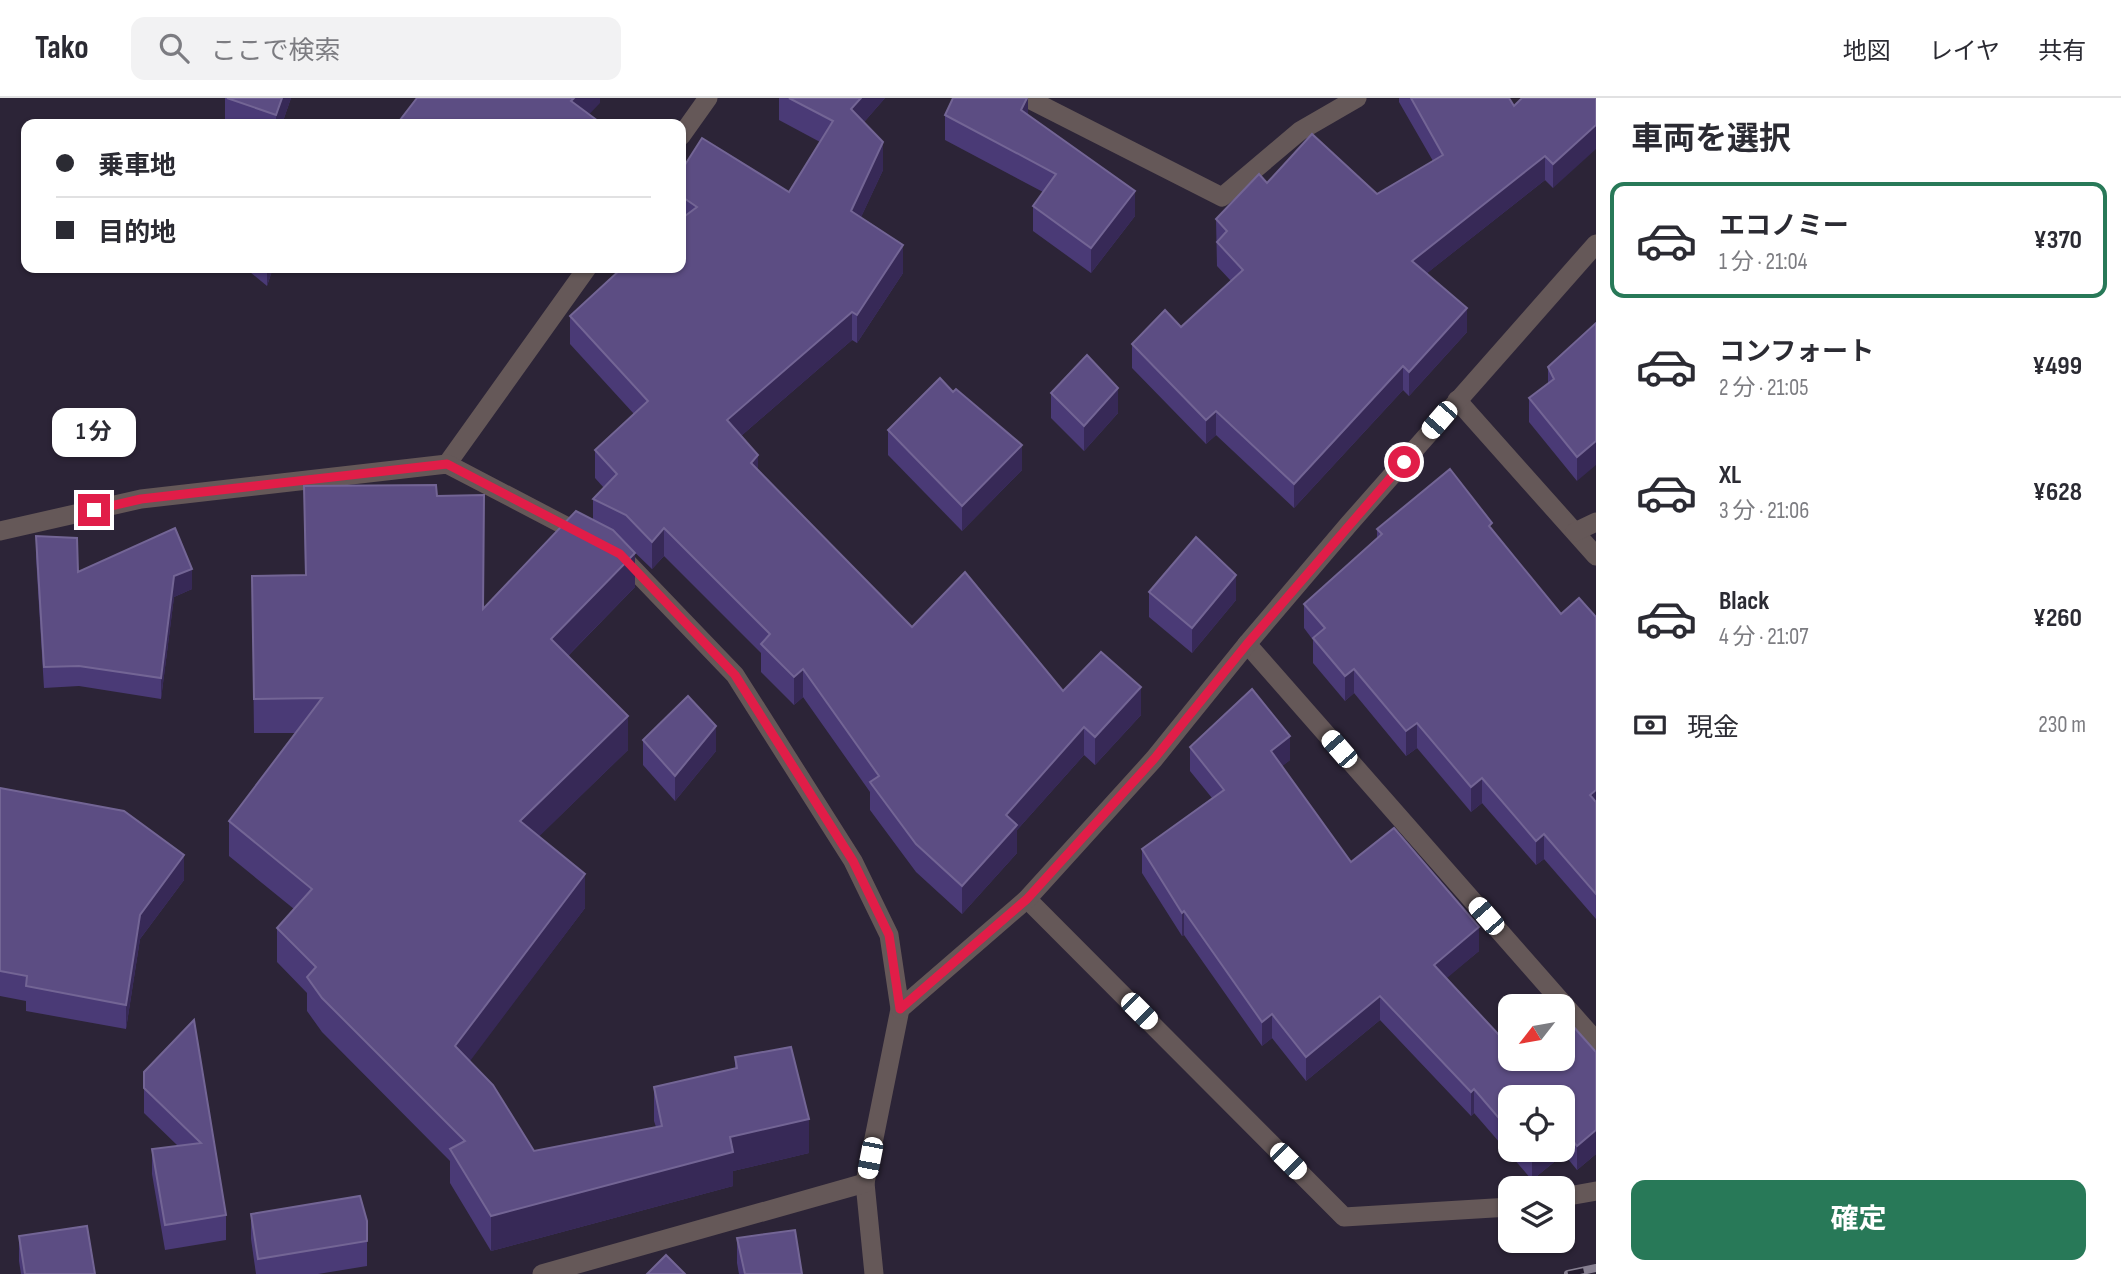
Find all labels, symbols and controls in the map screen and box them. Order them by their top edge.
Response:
search box [131,17,621,80]
text: Tako [35,28,89,68]
icon: search [155,29,193,67]
text: ここで検索 [211,36,341,67]
text: 地図 [1843,37,1891,66]
text: レイヤ [1929,37,2000,66]
text: 共有 [2038,37,2086,66]
text: 車両を選択 [1631,120,1791,159]
text: 乗車地 [98,151,176,182]
icon: car [1635,209,1698,272]
text: エコノミー [1719,211,1849,242]
text: 目的地 [98,218,176,249]
text: ¥370 [2033,225,2082,256]
text: 1 分 · 21:04 [1719,248,1807,276]
icon: car [1635,335,1698,398]
text: コンフォート [1719,337,1874,368]
text: ¥499 [2032,351,2082,382]
text: 2 分 · 21:05 [1719,374,1808,402]
car [1418,397,1461,443]
callout: 1 分 [52,408,136,458]
text: 1 分 [76,418,112,446]
route start [1388,446,1420,478]
text: XL [1719,460,1741,491]
icon: car [1635,461,1698,524]
text: ¥628 [2033,477,2082,508]
route end [78,494,110,526]
text: 3 分 · 21:06 [1719,497,1809,525]
text: Black [1719,586,1769,617]
icon: car [1635,587,1698,650]
text: ¥260 [2033,603,2082,634]
text: 4 分 · 21:07 [1719,623,1809,651]
icon: cash [1631,706,1669,744]
text: 230 m [2038,711,2086,739]
text: 現金 [1687,713,1739,744]
car [1318,726,1361,772]
car [1465,893,1508,939]
car [1117,989,1162,1033]
north arrow [1498,994,1575,1071]
map controls [1498,994,1575,1253]
button: locate [1498,1085,1575,1162]
car [856,1135,885,1181]
car [1266,1139,1311,1183]
button: layers [1498,1176,1575,1253]
button: 確定 [1631,1180,2086,1260]

